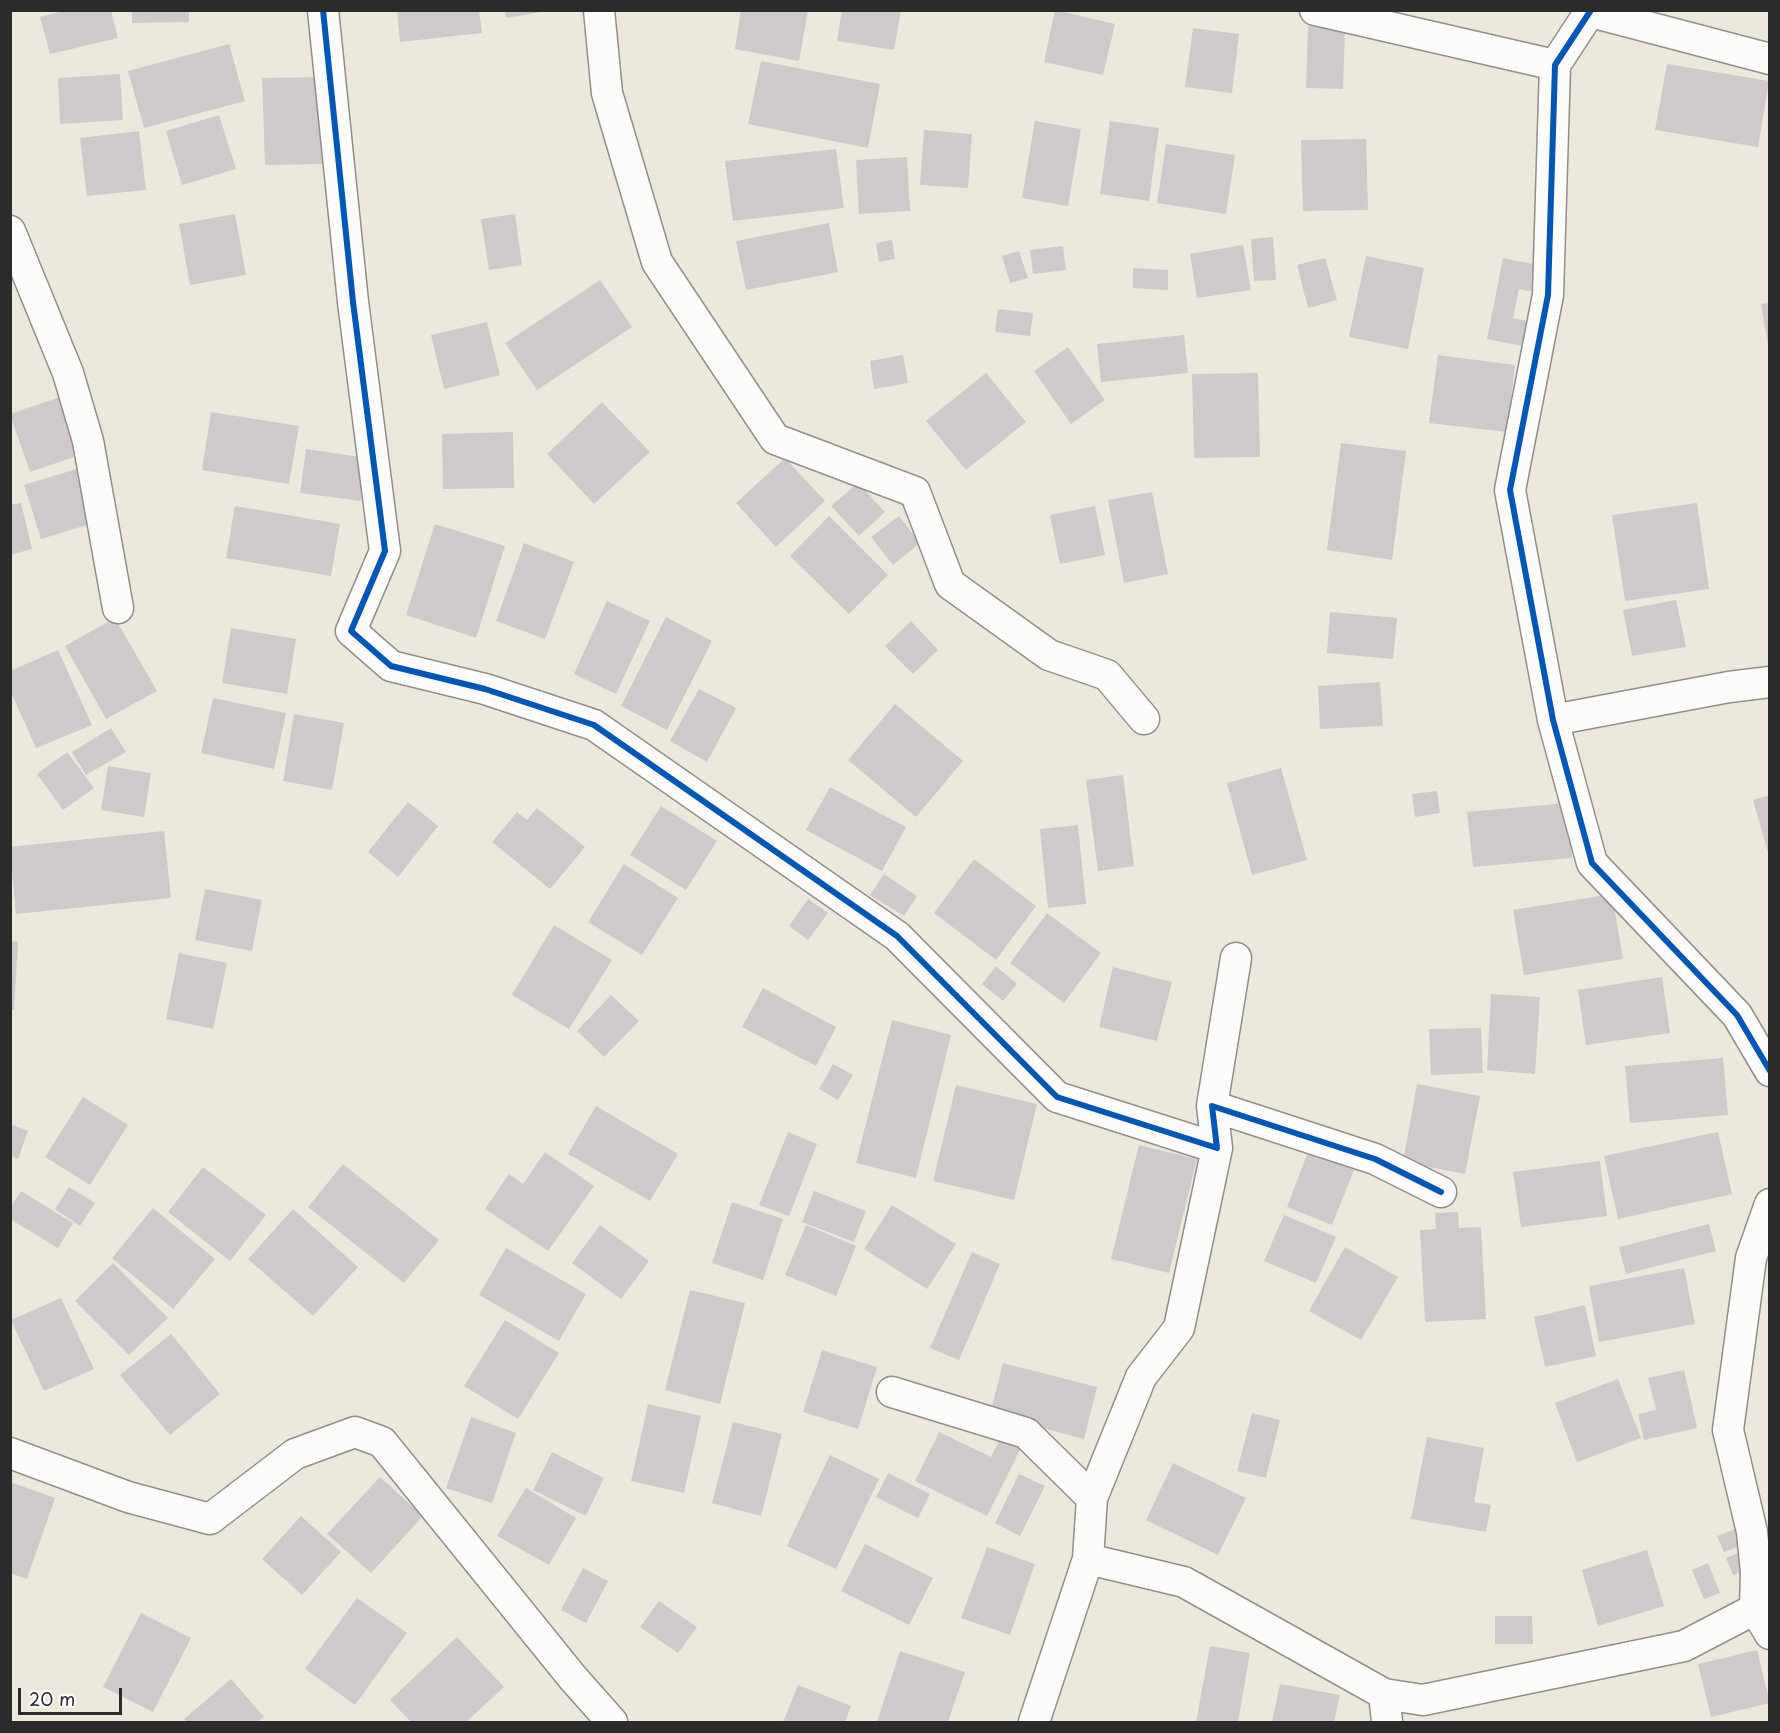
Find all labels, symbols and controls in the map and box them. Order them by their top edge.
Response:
scale bar [21,1676,124,1714]
text: 20 m [29,1685,75,1712]

